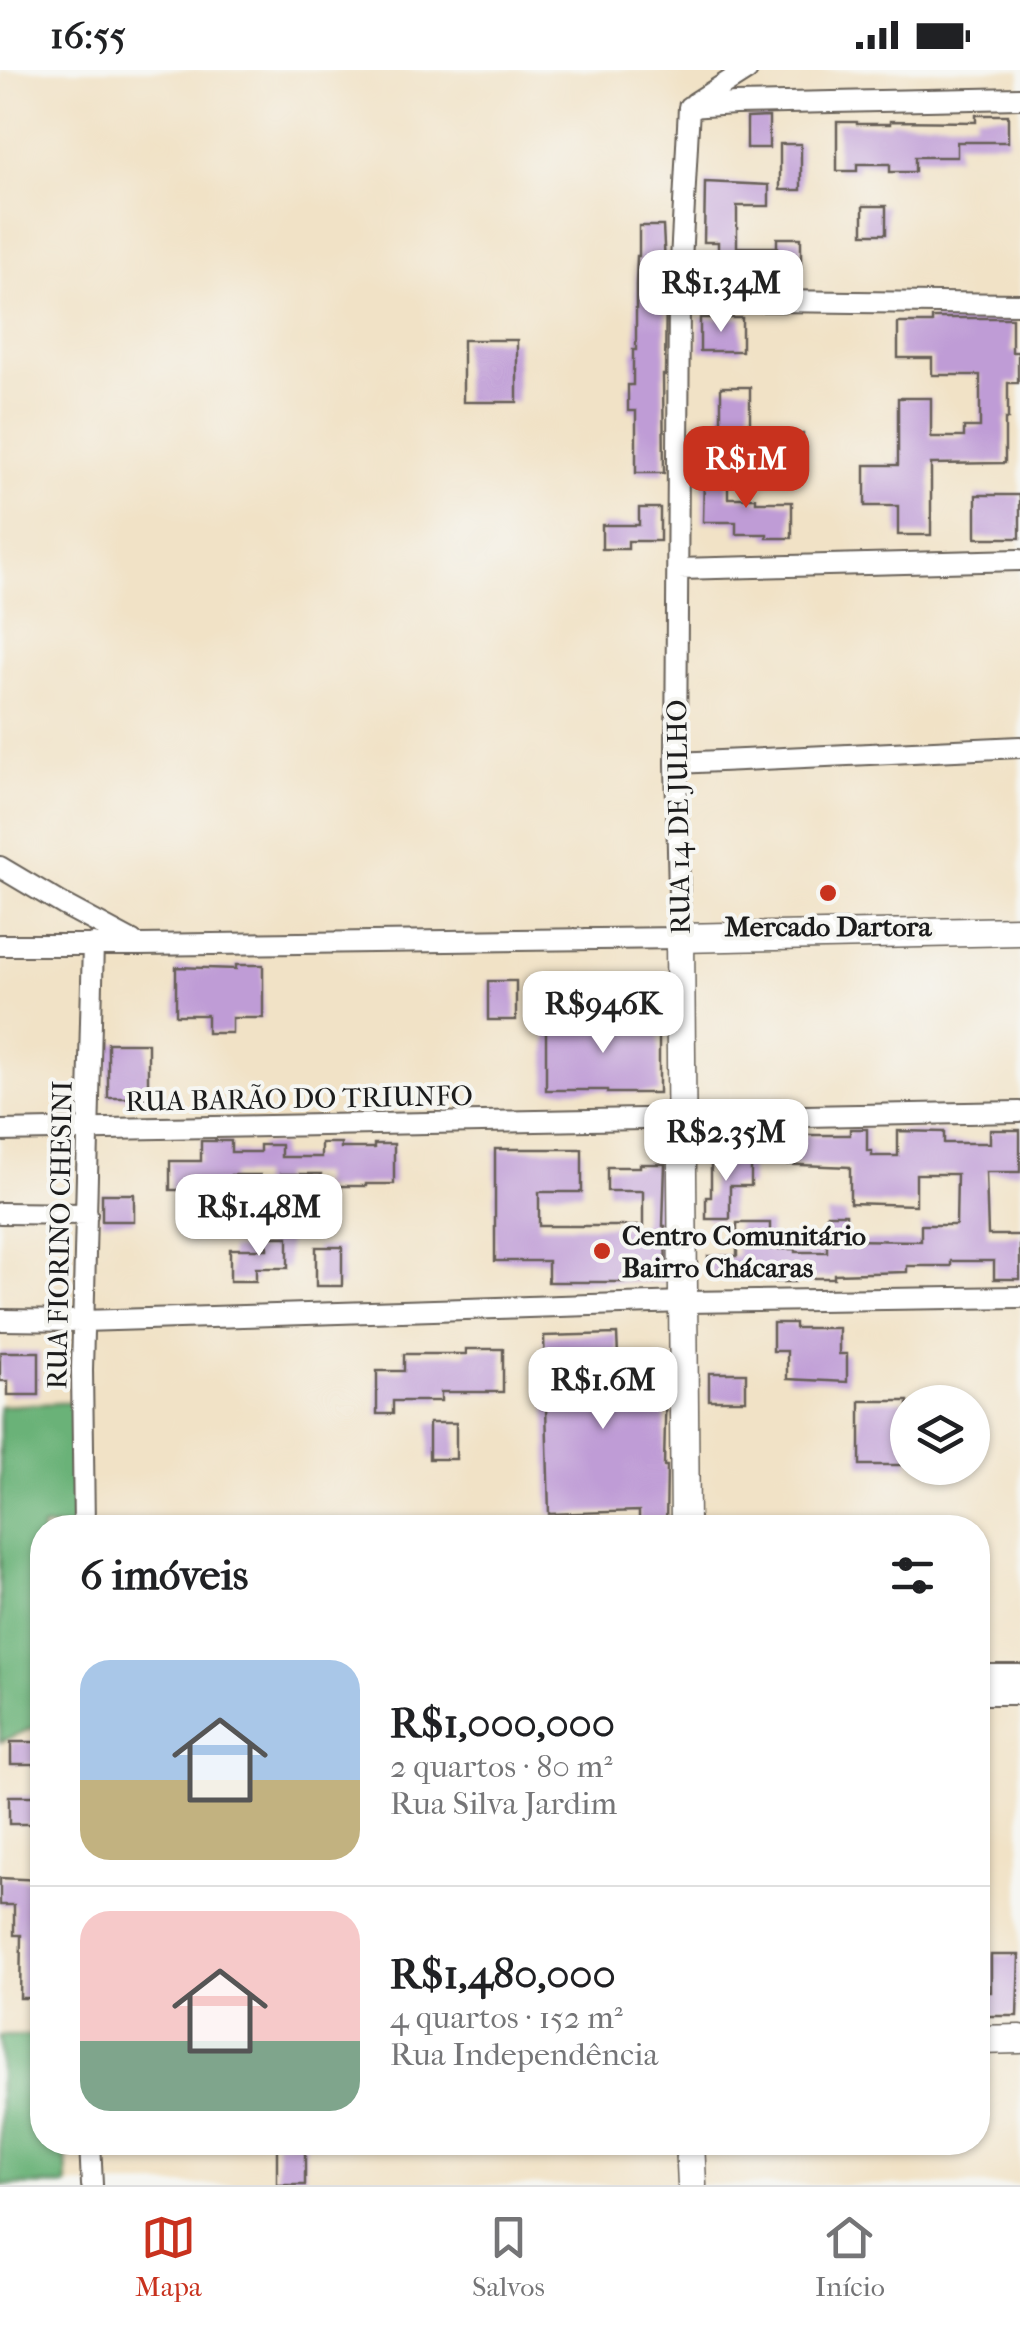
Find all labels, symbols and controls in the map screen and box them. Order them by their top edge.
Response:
text: 16:55 [50,13,126,58]
pin: R$1.34M [629,250,813,335]
text: R$1.34M [661,264,781,301]
pin: R$1M [687,426,805,511]
text: R$1M [705,440,787,477]
street label: RUA 14 DE JULHO [660,699,697,935]
marker: Mercado Dartora [817,882,839,904]
place label: Mercado Dartora [725,910,933,943]
pin: R$946K [522,971,684,1056]
text: R$946K [545,985,661,1022]
street label: RUA BARÃO DO TRIUNFO [125,1079,473,1118]
street label: RUA FIORINO CHESINI [40,1080,79,1390]
pin: R$2.35M [634,1099,818,1184]
text: R$2.35M [666,1113,786,1150]
pin: R$1.48M [167,1174,351,1259]
text: R$1.48M [197,1188,321,1225]
place label: Centro Comunitário Bairro Chácaras [622,1219,866,1284]
marker: Centro Comunitário Bairro Chácaras [591,1240,613,1262]
pin: R$1.6M [522,1347,684,1432]
text: R$1.6M [551,1361,655,1398]
map controls [890,1385,990,1485]
button: layers [890,1385,990,1485]
icon: filters [885,1548,940,1603]
text: 6 imóveis [80,1551,248,1600]
text: R$1,000,000 [390,1699,615,1748]
icon: home [160,1700,280,1820]
text: 2 quartos · 80 m² [390,1748,612,1785]
text: Rua Silva Jardim [390,1785,617,1822]
text: R$1,480,000 [390,1950,616,1999]
icon: home [160,1951,280,2071]
text: 4 quartos · 152 m² [390,1999,623,2036]
text: Rua Independência [390,2036,658,2073]
tab: Mapa [135,2210,202,2303]
tab: Salvos [472,2210,545,2303]
tab: Início [815,2210,885,2303]

